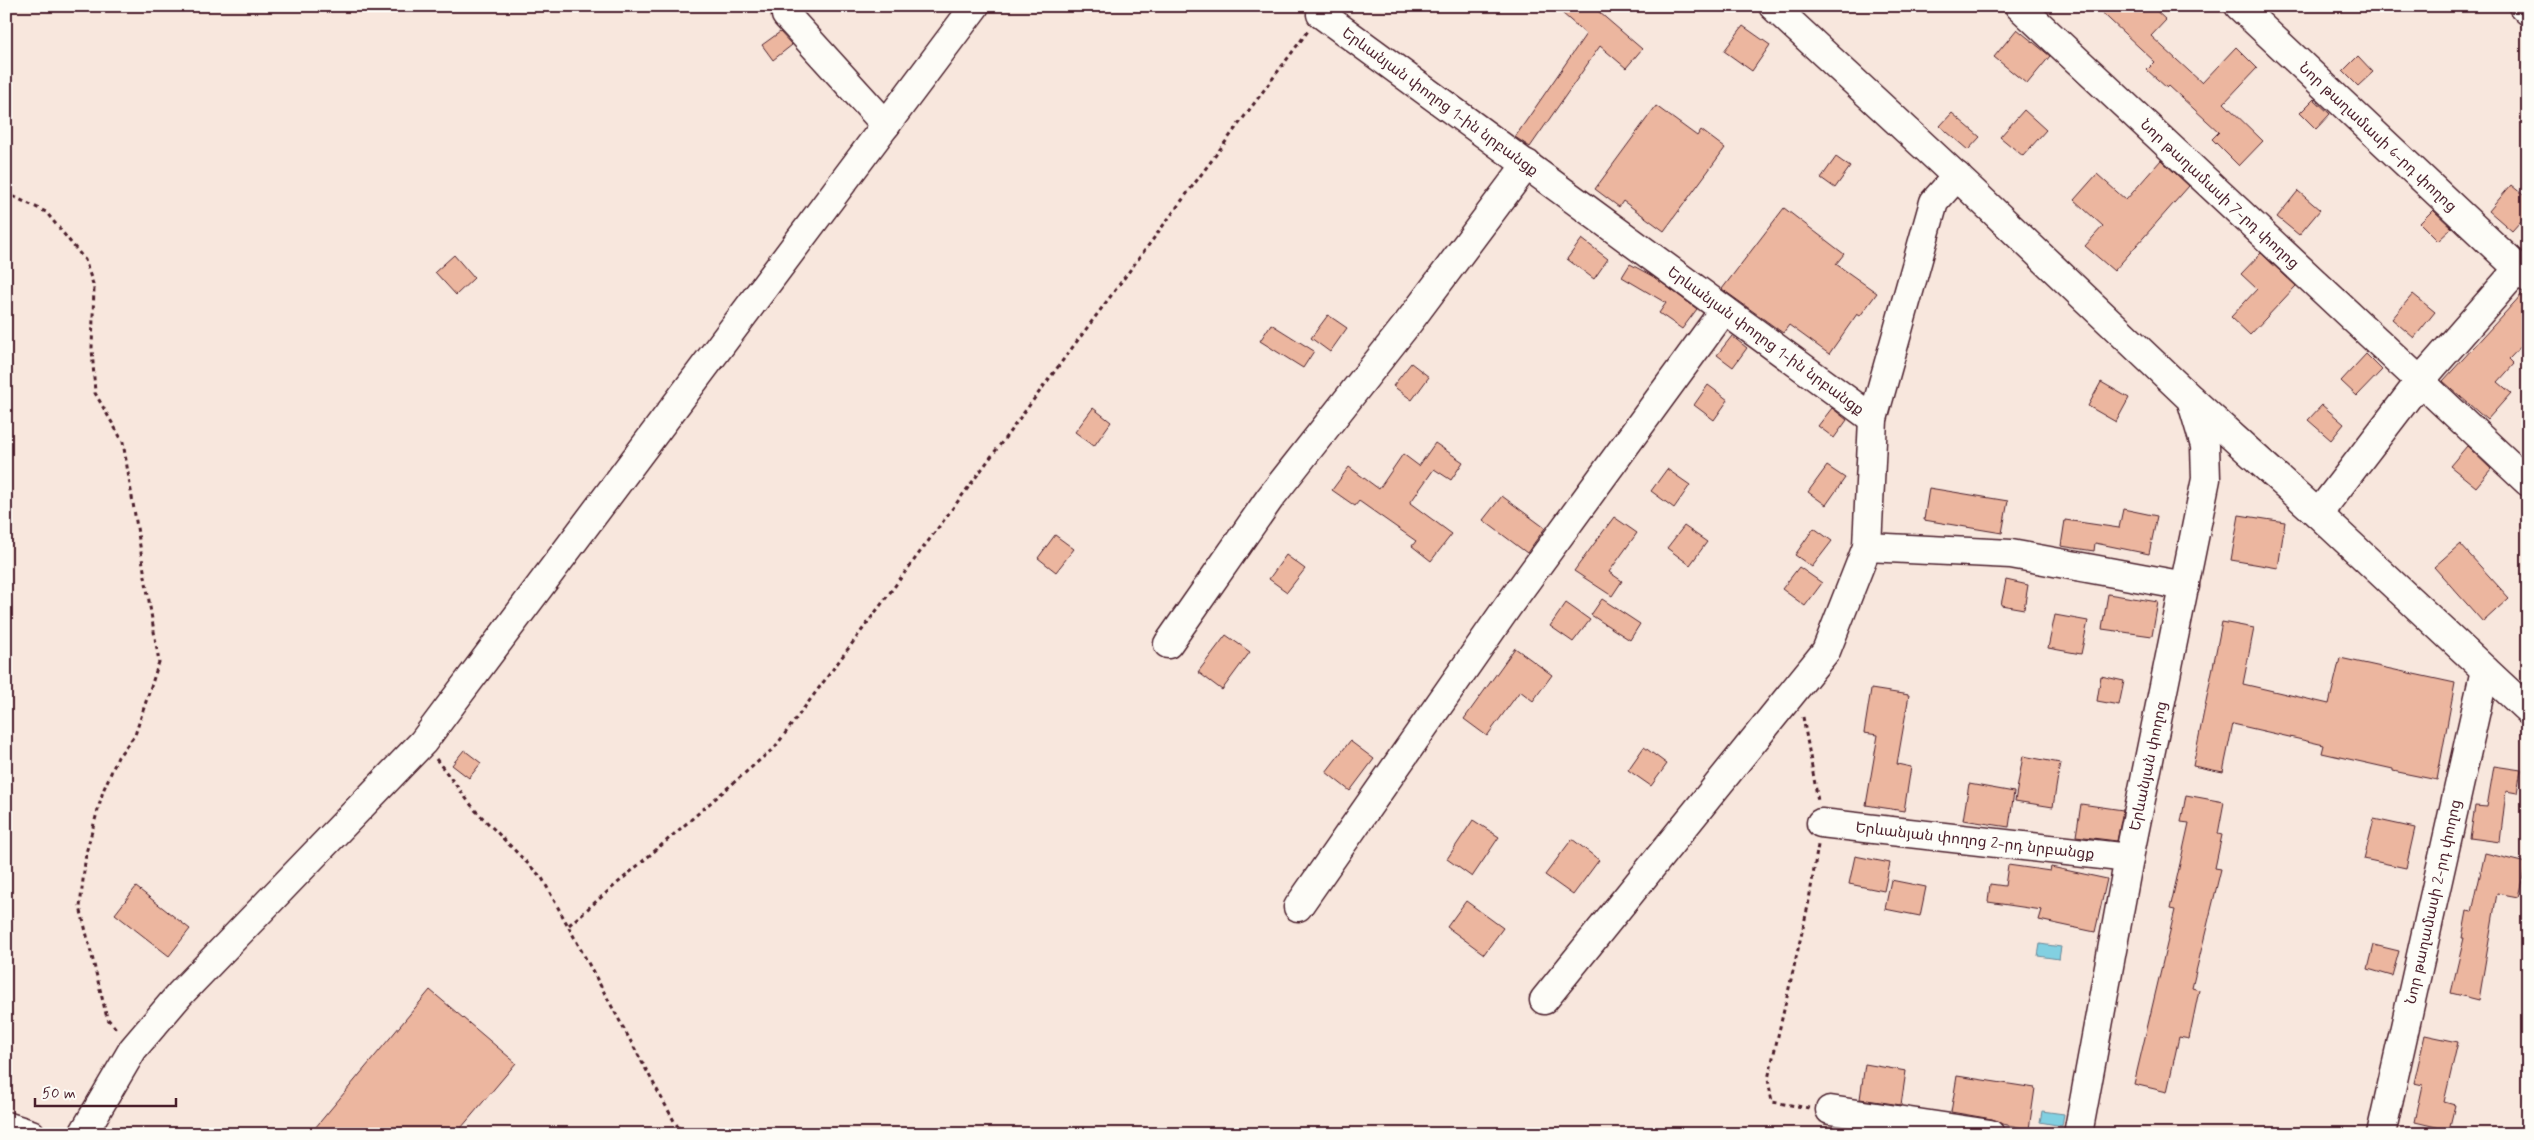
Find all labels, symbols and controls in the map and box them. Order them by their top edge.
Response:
street label: Երևանյան փողոց 1-ին նրբանցք [1337,24,1542,181]
street label: Նոր թաղամասի 6-րդ փողոց [2294,59,2461,217]
street label: Նոր թաղամասի 7-րդ փողոց [2135,115,2303,274]
street label: Երևանյան փողոց 1-ին նրբանցք [1663,262,1868,420]
street label: Երևանյան փողոց [2125,700,2172,833]
street label: Նոր թաղամասի 2-րդ փողոց [2401,798,2467,1006]
street label: Երևանյան փողոց 2-րդ նրբանցք [1854,818,2096,865]
scale bar [35,1075,176,1107]
text: 50 m [42,1084,76,1104]

